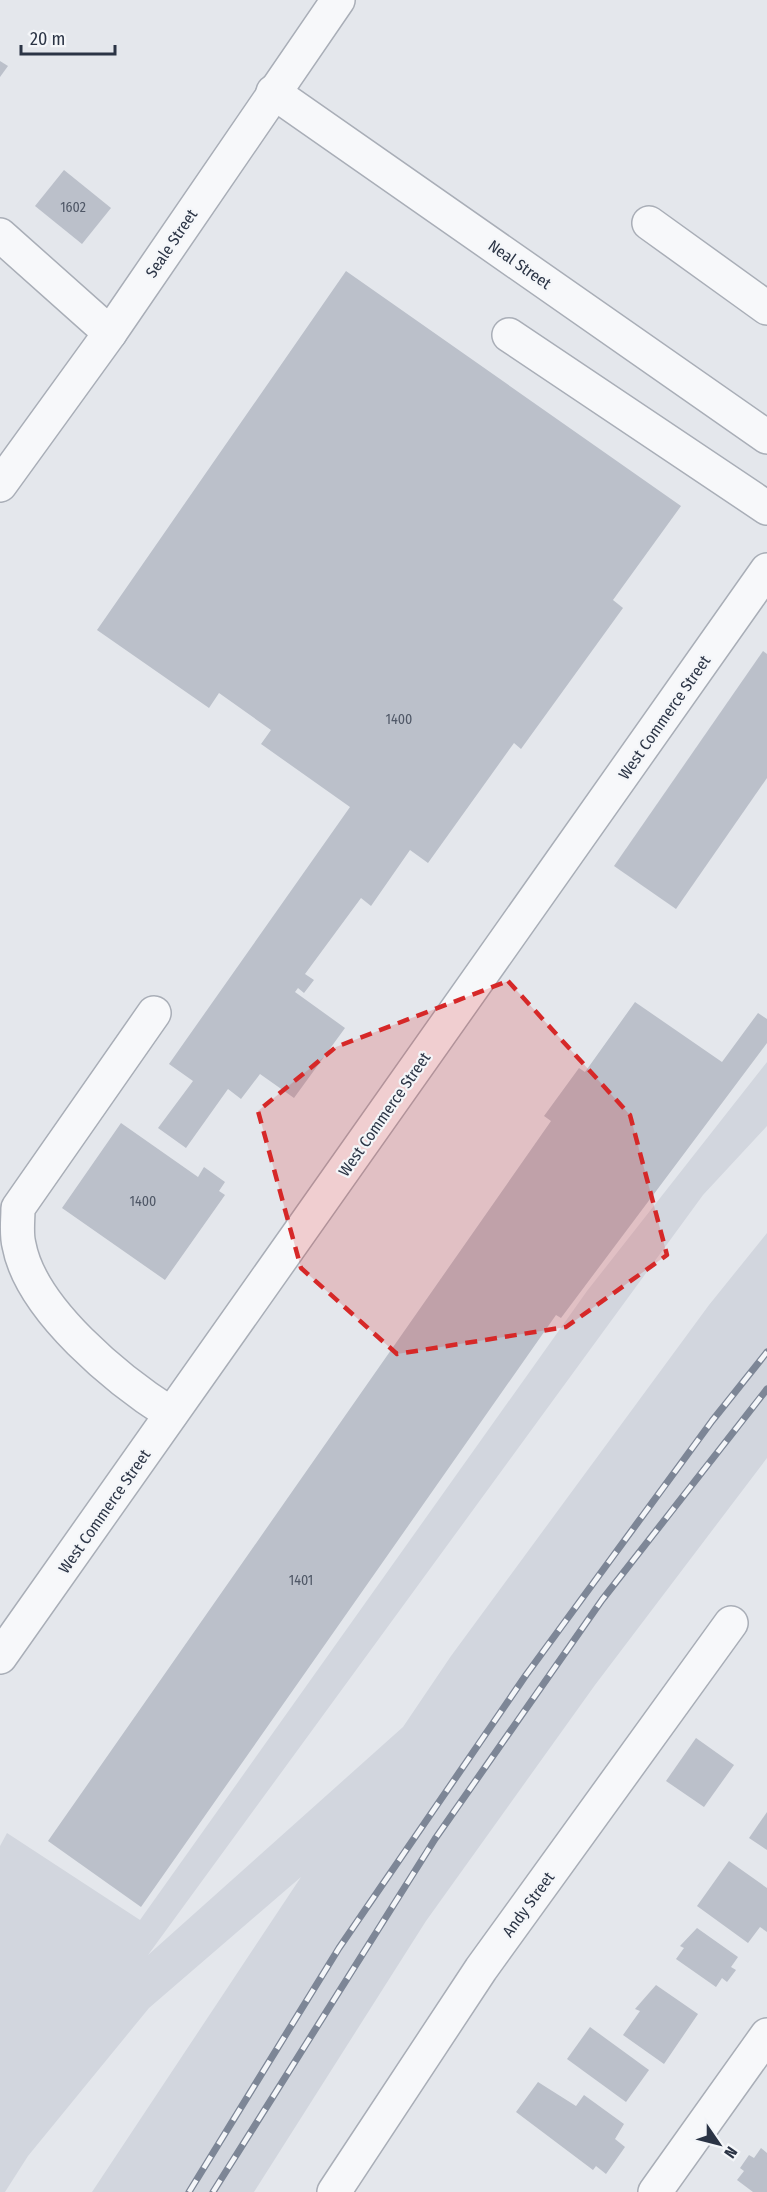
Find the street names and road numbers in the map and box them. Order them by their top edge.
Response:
street label: Seale Street [142,205,202,281]
street label: Neal Street [485,236,555,293]
street label: West Commerce Street [614,651,715,783]
street label: West Commerce Street [334,1048,435,1180]
street label: West Commerce Street [54,1445,155,1577]
street label: Andy Street [498,1867,559,1940]

